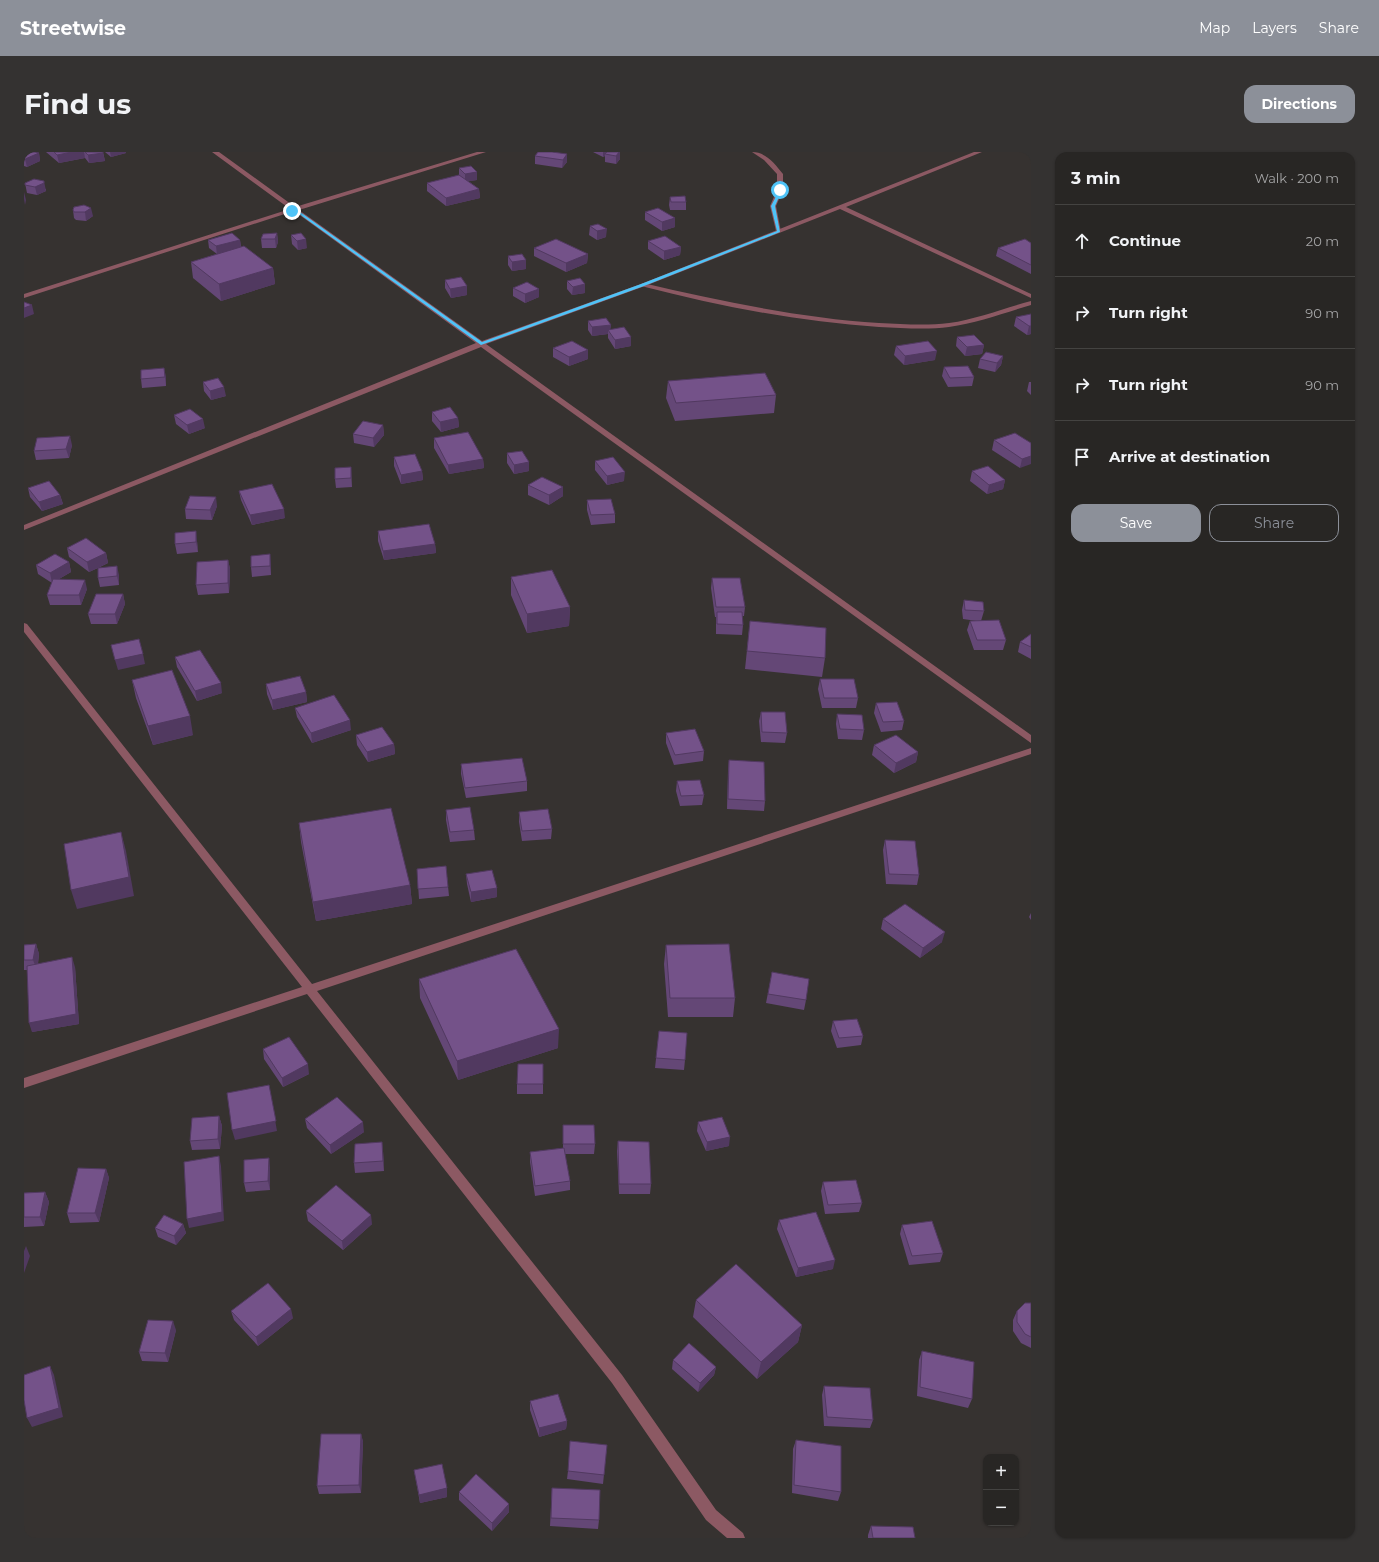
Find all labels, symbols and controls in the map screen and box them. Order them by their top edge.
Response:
text: Streetwise [20,17,126,40]
text: Map [1199,19,1230,37]
text: Layers [1252,19,1297,37]
text: Share [1319,19,1359,37]
button: Directions [1244,85,1355,123]
text: Find us [24,87,131,121]
text: 3 min [1071,168,1121,188]
text: Walk · 200 m [1254,170,1339,186]
route start [771,181,789,199]
route end [283,202,301,220]
icon: ahead [1071,230,1093,252]
text: Continue [1109,231,1181,250]
text: 20 m [1306,233,1339,249]
icon: right [1071,302,1093,324]
text: Turn right [1109,303,1188,322]
text: 90 m [1305,305,1339,321]
icon: right [1071,374,1093,396]
text: Turn right [1109,375,1188,394]
text: 90 m [1305,377,1339,393]
icon: arrive [1071,446,1093,468]
text: Arrive at destination [1109,447,1270,466]
button: Save [1071,504,1201,542]
button: Share [1209,504,1339,542]
map controls [983,1454,1019,1526]
button: + [983,1454,1019,1490]
button: − [983,1490,1019,1526]

